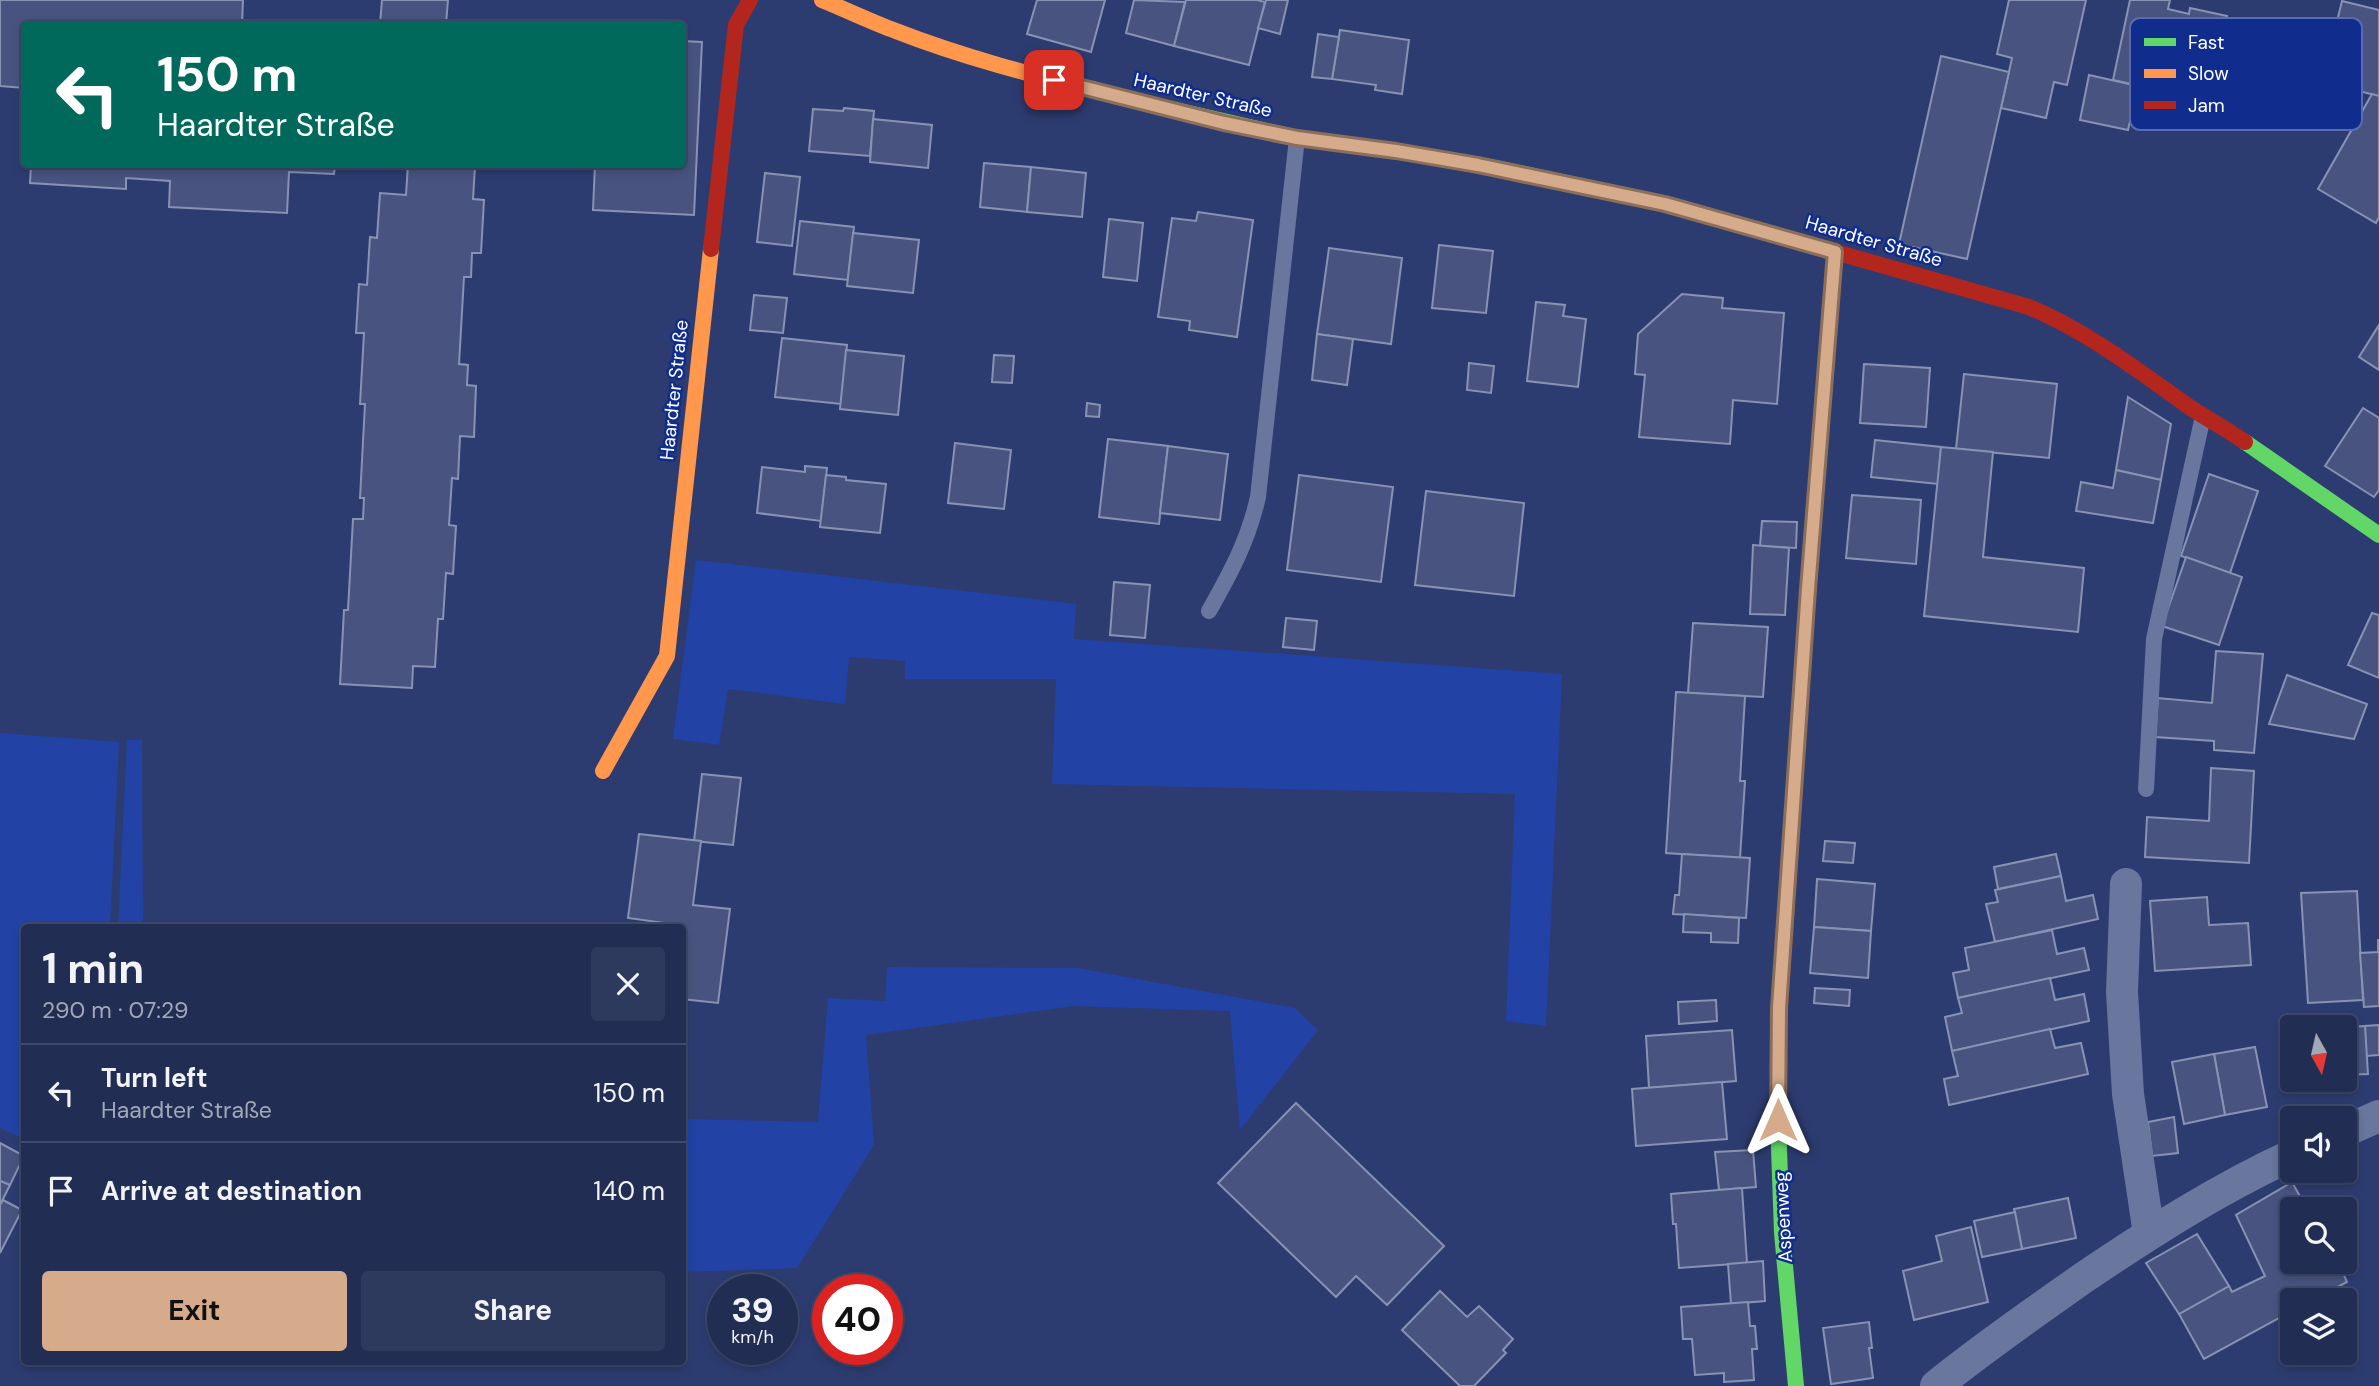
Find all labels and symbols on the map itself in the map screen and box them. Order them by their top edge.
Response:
legend [2130,18,2362,130]
text: Fast [2188,30,2224,55]
pin [1024,50,1084,110]
text: Slow [2188,61,2229,86]
street label: Haardter Straße [1131,67,1275,123]
text: Jam [2188,93,2225,118]
street label: Haardter Straße [1803,210,1945,272]
street label: Haardter Straße [654,318,694,462]
north arrow [2280,1015,2357,1092]
position arrow [1741,1083,1815,1157]
street label: Aspenweg [1768,1170,1798,1263]
speed limit sign: 40 [812,1274,903,1365]

